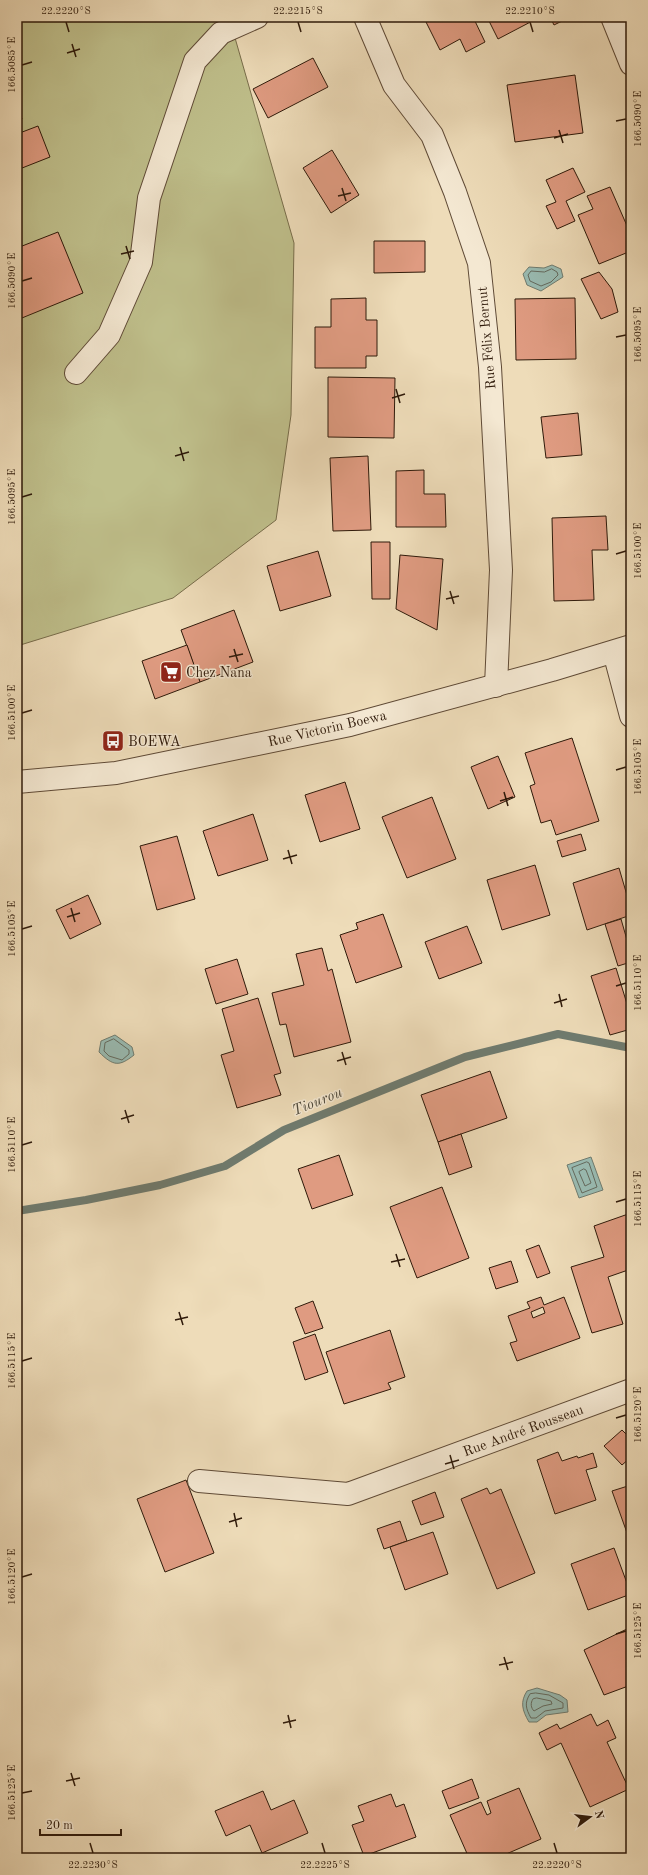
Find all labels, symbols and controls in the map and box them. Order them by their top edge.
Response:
text: 22.2220°S [41,6,91,16]
text: 22.2215°S [273,6,323,16]
text: 22.2210°S [505,6,555,16]
text: 166.5085°E [7,37,17,93]
text: 166.5090°E [633,91,643,147]
text: 166.5090°E [7,253,17,309]
street label: Rue Félix Bernut [476,286,498,390]
text: 166.5095°E [633,307,643,363]
text: 166.5095°E [7,469,17,525]
text: 166.5100°E [633,523,643,579]
supermarket icon: Chez Nana [158,659,184,685]
place label: Chez Nana [186,666,252,680]
text: 166.5100°E [7,685,17,741]
street label: Rue Victorin Boewa [267,709,388,749]
bus stop icon: BOEWA [100,728,126,754]
place label: BOEWA [128,735,181,749]
text: 166.5105°E [633,739,643,795]
text: 166.5105°E [7,901,17,957]
text: 166.5110°E [633,955,643,1011]
water label: Tiourou [290,1085,345,1119]
text: 166.5110°E [7,1117,17,1173]
text: 166.5115°E [633,1171,643,1227]
text: 166.5115°E [7,1333,17,1389]
text: 166.5120°E [633,1387,643,1443]
street label: Rue André Rousseau [461,1402,586,1459]
text: 166.5120°E [7,1549,17,1605]
text: 166.5125°E [633,1603,643,1659]
text: 166.5125°E [7,1765,17,1821]
north arrow [570,1797,610,1837]
text: N [592,1809,605,1821]
scale bar [40,1811,121,1837]
text: 20 m [46,1820,73,1832]
text: 22.2230°S [68,1860,118,1870]
text: 22.2225°S [300,1860,350,1870]
text: 22.2220°S [532,1860,582,1870]

